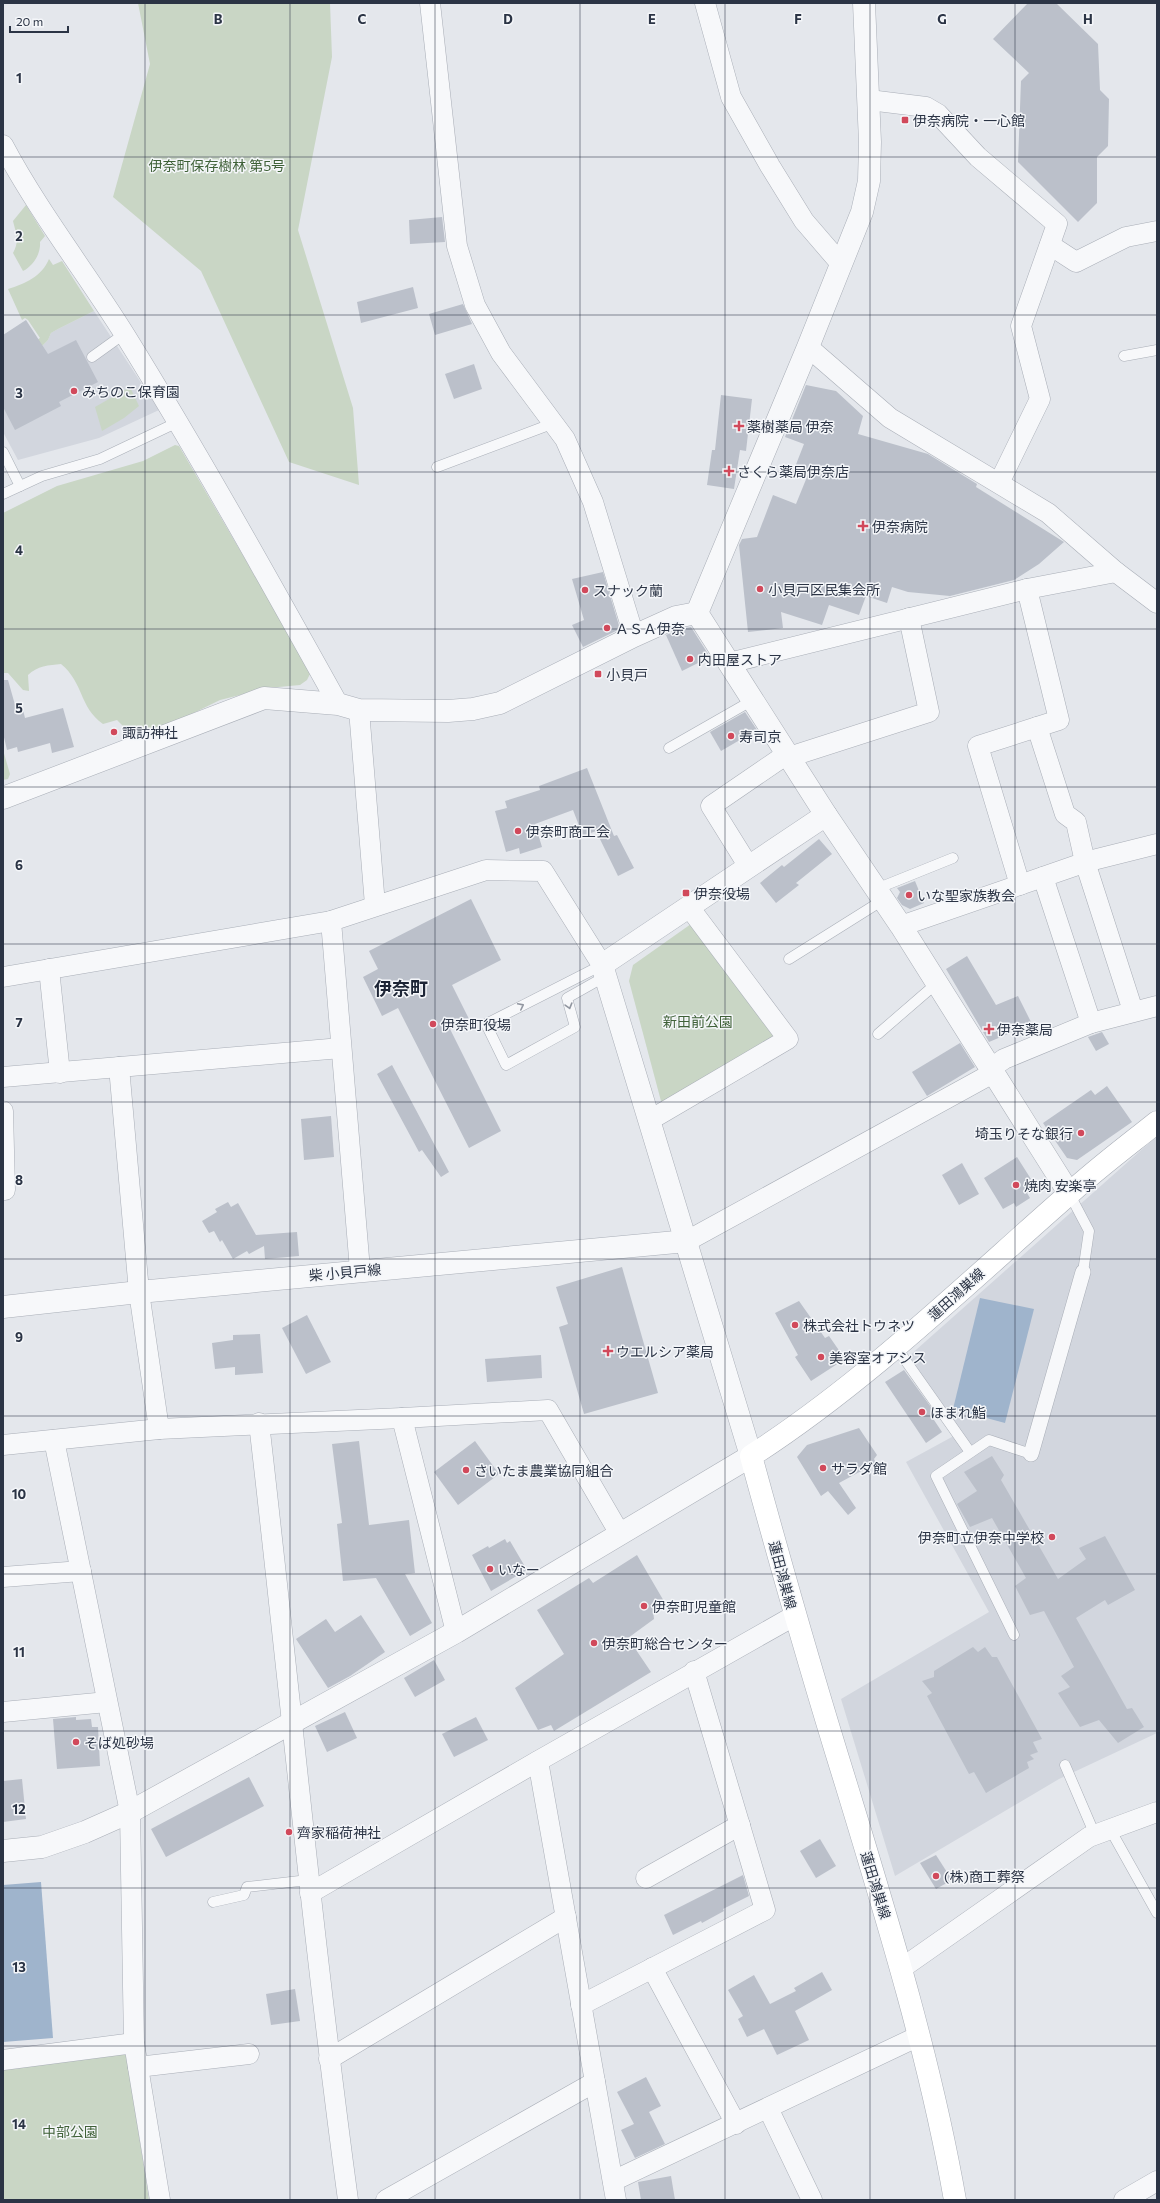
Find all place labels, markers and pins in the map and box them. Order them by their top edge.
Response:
place label: 伊奈病院・一心館 [913,112,1025,129]
marker: 伊奈病院・一心館 [900,115,910,125]
place label: みちのこ保育園 [82,383,180,400]
marker: みちのこ保育園 [69,386,79,396]
place label: 薬樹薬局 伊奈 [747,418,834,435]
marker: 薬樹薬局 伊奈 [734,421,744,431]
place label: さくら薬局伊奈店 [737,463,849,480]
marker: さくら薬局伊奈店 [724,466,734,476]
place label: 伊奈病院 [872,518,928,535]
marker: 伊奈病院 [857,520,869,532]
place label: 小貝戸区民集会所 [768,581,880,598]
place label: スナック蘭 [593,582,663,599]
marker: 小貝戸区民集会所 [755,584,765,594]
marker: スナック蘭 [580,585,590,595]
place label: ＡＳＡ伊奈 [615,620,685,637]
marker: ＡＳＡ伊奈 [602,623,612,633]
place label: 内田屋ストア [698,651,782,668]
marker: 内田屋ストア [685,654,695,664]
place label: 小貝戸 [606,666,648,683]
marker: 小貝戸 [593,669,603,679]
place label: 諏訪神社 [122,724,178,741]
marker: 諏訪神社 [109,727,119,737]
place label: 寿司京 [739,728,781,745]
marker: 寿司京 [726,731,736,741]
place label: 伊奈町商工会 [526,823,610,840]
marker: 伊奈町商工会 [513,826,523,836]
place label: 伊奈役場 [694,885,750,902]
place label: いな聖家族教会 [917,887,1015,904]
marker: 伊奈役場 [681,888,691,898]
marker: いな聖家族教会 [904,890,914,900]
place label: 伊奈町役場 [441,1016,511,1033]
marker: 伊奈町役場 [428,1019,438,1029]
place label: 伊奈薬局 [997,1021,1053,1038]
marker: 伊奈薬局 [984,1024,994,1034]
place label: 埼玉りそな銀行 [975,1125,1073,1142]
marker: 埼玉りそな銀行 [1076,1128,1086,1138]
place label: 焼肉 安楽亭 [1024,1177,1097,1194]
marker: 焼肉 安楽亭 [1011,1180,1021,1190]
place label: 株式会社トウネツ [803,1317,915,1334]
marker: 株式会社トウネツ [790,1320,800,1330]
place label: ウエルシア薬局 [616,1343,714,1360]
marker: ウエルシア薬局 [603,1346,613,1356]
place label: 美容室オアシス [829,1349,926,1366]
marker: 美容室オアシス [816,1352,826,1362]
place label: ほまれ鮨 [930,1404,986,1421]
marker: ほまれ鮨 [917,1407,927,1417]
place label: サラダ館 [831,1460,887,1477]
place label: さいたま農業協同組合 [474,1462,614,1479]
marker: サラダ館 [818,1463,828,1473]
marker: さいたま農業協同組合 [461,1465,471,1475]
place label: 伊奈町立伊奈中学校 [918,1529,1044,1546]
marker: 伊奈町立伊奈中学校 [1047,1532,1057,1542]
place label: いなー [498,1561,540,1578]
marker: いなー [485,1564,495,1574]
place label: 伊奈町児童館 [652,1598,736,1615]
marker: 伊奈町児童館 [639,1601,649,1611]
place label: 伊奈町総合センター [602,1635,728,1652]
marker: 伊奈町総合センター [589,1638,599,1648]
place label: そば処砂場 [84,1734,154,1751]
marker: そば処砂場 [71,1737,81,1747]
place label: 齊家稲荷神社 [297,1824,381,1841]
marker: 齊家稲荷神社 [284,1827,294,1837]
place label: (株)商工葬祭 [944,1868,1025,1885]
marker: (株)商工葬祭 [931,1871,941,1881]

